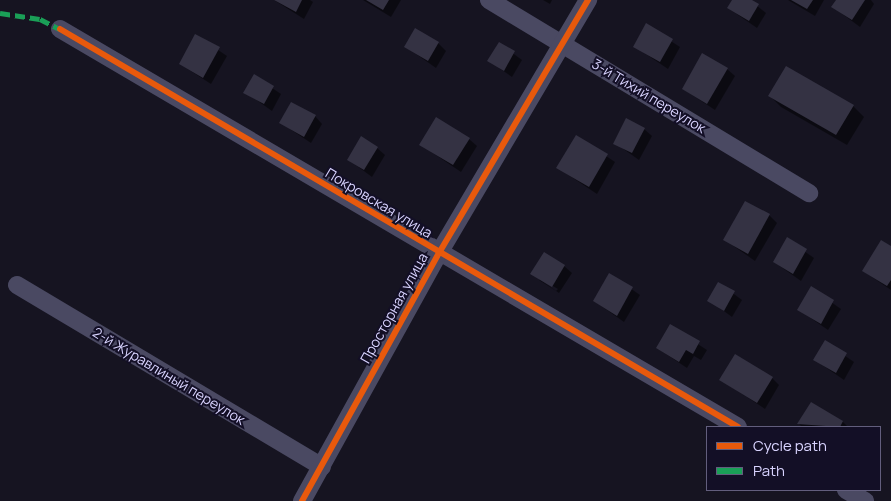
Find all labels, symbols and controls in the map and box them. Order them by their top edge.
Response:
street label: 3-й Тихий переулок [589,55,709,137]
street label: Покровская улица [323,165,435,241]
street label: Просторная улица [357,250,431,366]
street label: 2-й Журавлиный переулок [90,324,248,428]
legend [706,426,881,491]
text: Cycle path [753,435,827,456]
text: Path [753,460,785,481]

